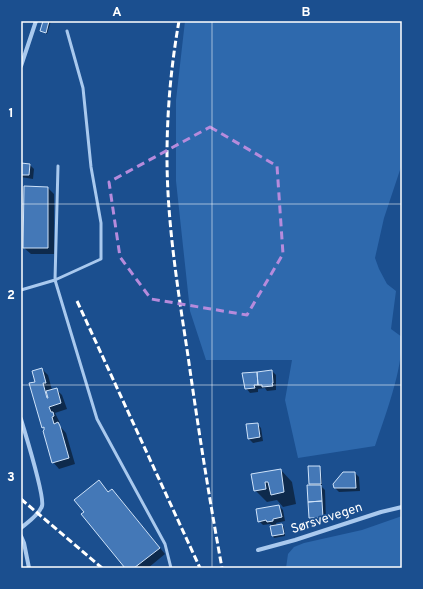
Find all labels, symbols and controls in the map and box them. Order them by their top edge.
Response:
text: A [112,5,122,21]
text: B [302,5,311,21]
text: 1 [8,106,14,122]
text: 2 [7,288,15,304]
text: 3 [7,470,15,486]
street label: Sørsvevegen [289,500,365,538]

